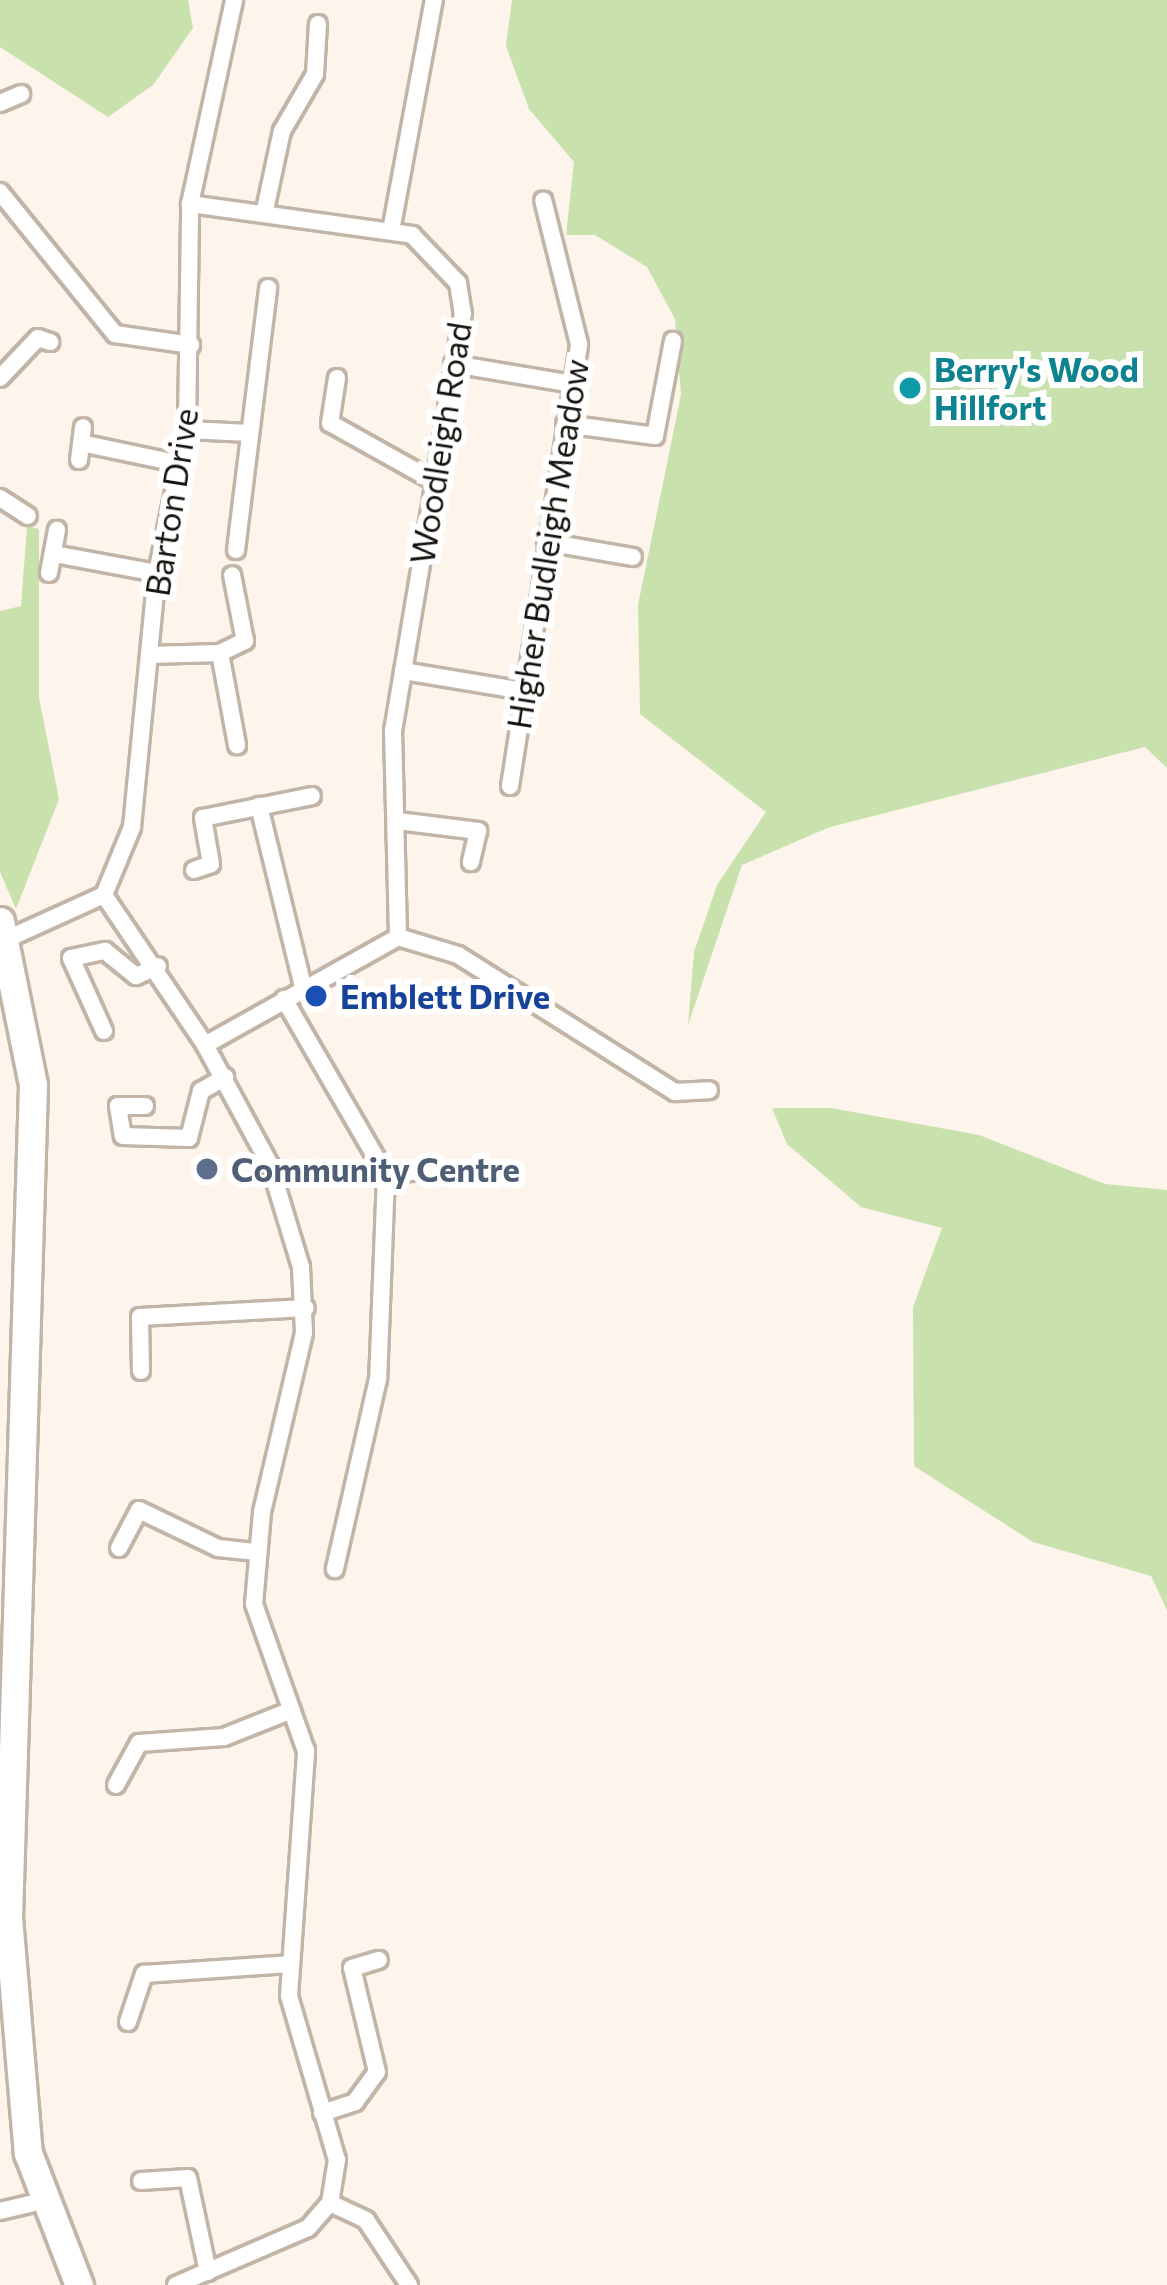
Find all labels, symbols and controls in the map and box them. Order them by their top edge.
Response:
street label: Woodleigh Road [401,319,479,567]
place label: Berry's Wood Hillfort [934,349,1139,427]
street label: Higher Budleigh Meadow [498,356,596,732]
marker: Berry's Wood Hillfort [897,375,923,401]
street label: Barton Drive [137,405,205,599]
place label: Emblett Drive [340,976,550,1016]
marker: Emblett Drive [303,983,329,1009]
place label: Community Centre [231,1149,520,1189]
marker: Community Centre [194,1156,220,1182]

